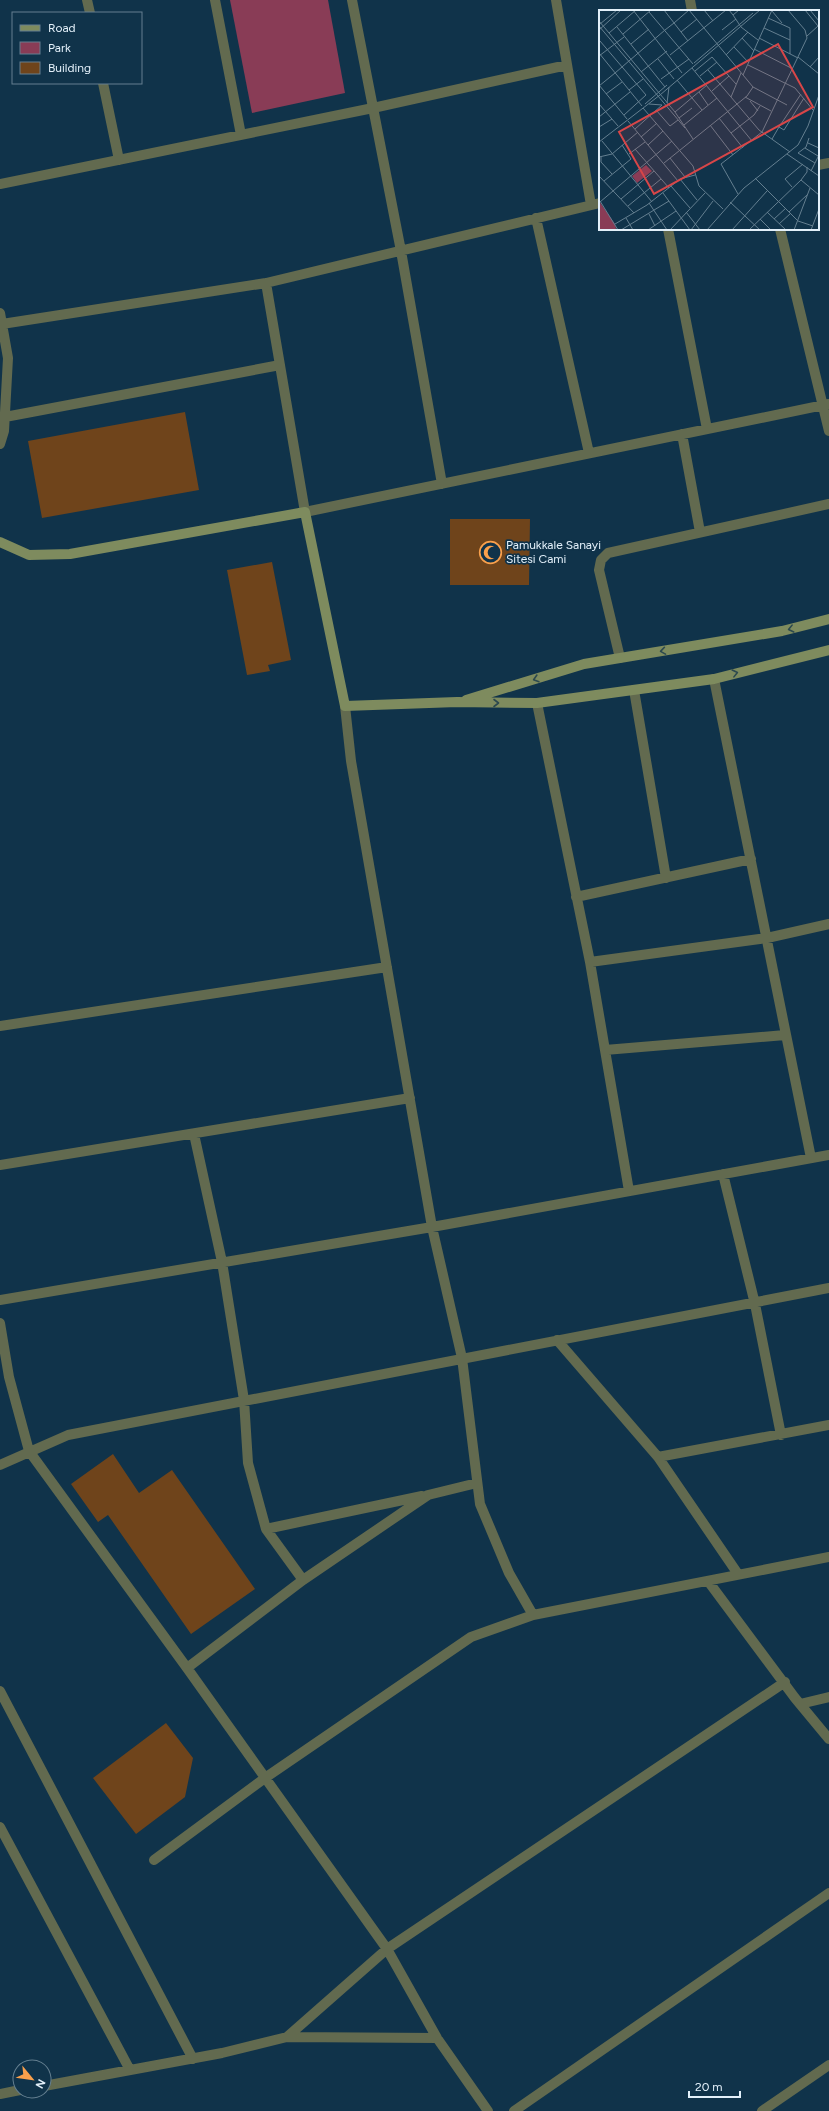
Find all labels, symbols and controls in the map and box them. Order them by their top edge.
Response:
inset map [599,10,819,230]
legend [12,12,142,84]
text: Road [48,21,76,35]
text: Park [48,41,71,55]
text: Building [48,61,91,75]
place label: Pamukkale Sanayi Sitesi Cami [506,538,601,566]
mosque icon: Pamukkale Sanayi Sitesi Cami [477,539,503,565]
one-way arrow [788,624,794,632]
one-way arrow [660,646,666,655]
one-way arrow [732,670,739,678]
one-way arrow [533,674,540,683]
one-way arrow [493,699,499,707]
north arrow [12,2059,52,2099]
scale bar [689,2073,740,2099]
text: N [33,2077,48,2090]
text: 20 m [695,2080,723,2094]

